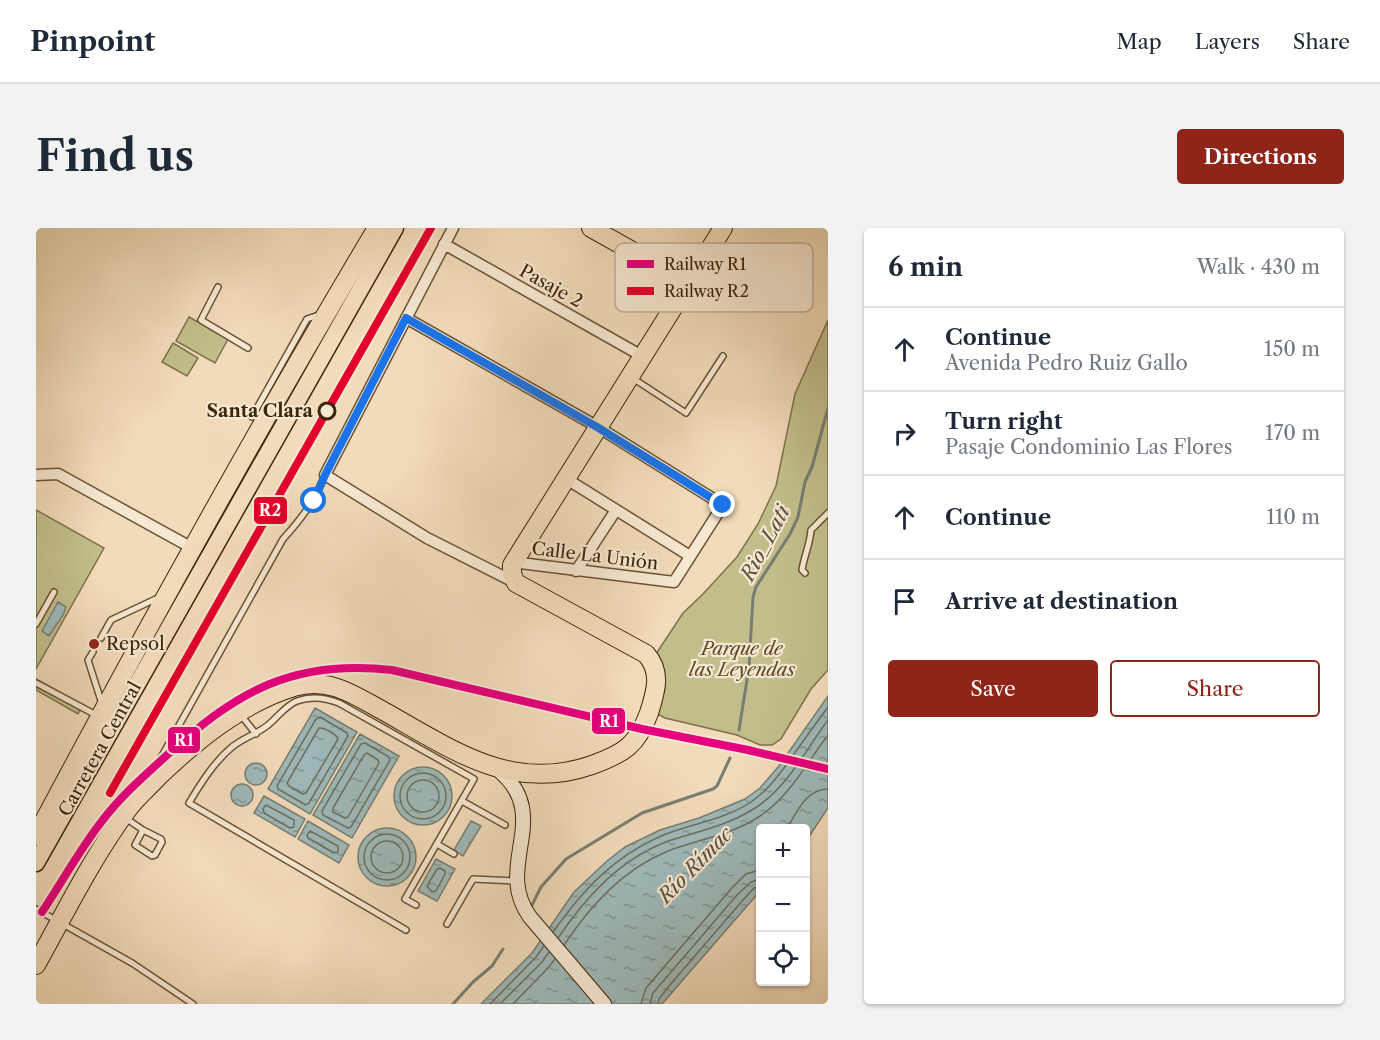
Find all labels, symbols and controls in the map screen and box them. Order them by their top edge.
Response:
text: Pinpoint [30,24,155,58]
text: Map [1117,29,1162,54]
text: Layers [1195,29,1260,54]
text: Share [1293,29,1350,54]
button: Directions [1177,129,1344,184]
text: Find us [36,130,194,182]
legend [615,243,813,312]
text: 6 min [888,251,963,283]
text: Railway R1 [664,254,746,274]
text: Walk · 430 m [1197,255,1320,279]
street label: Pasaje 2 [516,260,586,312]
text: Railway R2 [664,281,749,301]
text: Continue [945,324,1051,351]
icon: ahead [888,333,921,366]
text: 150 m [1264,337,1320,361]
text: Avenida Pedro Ruiz Gallo [945,351,1188,375]
place label: Santa Clara [207,400,314,422]
marker: Santa Clara [318,402,336,420]
text: Turn right [945,408,1063,435]
icon: right [888,417,921,450]
text: 170 m [1265,421,1320,445]
text: Pasaje Condominio Las Flores [945,435,1232,459]
route start [300,487,326,513]
route end [709,491,735,517]
line badge: R2 [253,496,288,525]
text: R2 [259,500,281,520]
water label: Rio_Lati [734,500,796,587]
icon: ahead [888,501,921,534]
text: Continue [945,504,1051,531]
text: 110 m [1267,505,1320,529]
street label: Calle La Unión [530,537,660,575]
icon: arrive [888,585,921,618]
text: Arrive at destination [945,588,1178,615]
place label: Repsol [106,633,164,655]
marker: Repsol [87,637,101,651]
park label: Parque de las Leyendas [689,638,795,681]
button: Save [888,660,1098,717]
button: Share [1110,660,1320,717]
street label: Carretera Central [54,678,146,820]
line badge: R1 [591,707,626,735]
text: R1 [599,711,620,731]
line badge: R1 [167,726,201,754]
text: R1 [174,730,195,750]
water label: Río Rímac [652,821,738,909]
map controls [756,824,810,986]
button: + [756,824,810,878]
button: − [756,878,810,932]
button: locate [756,932,810,986]

